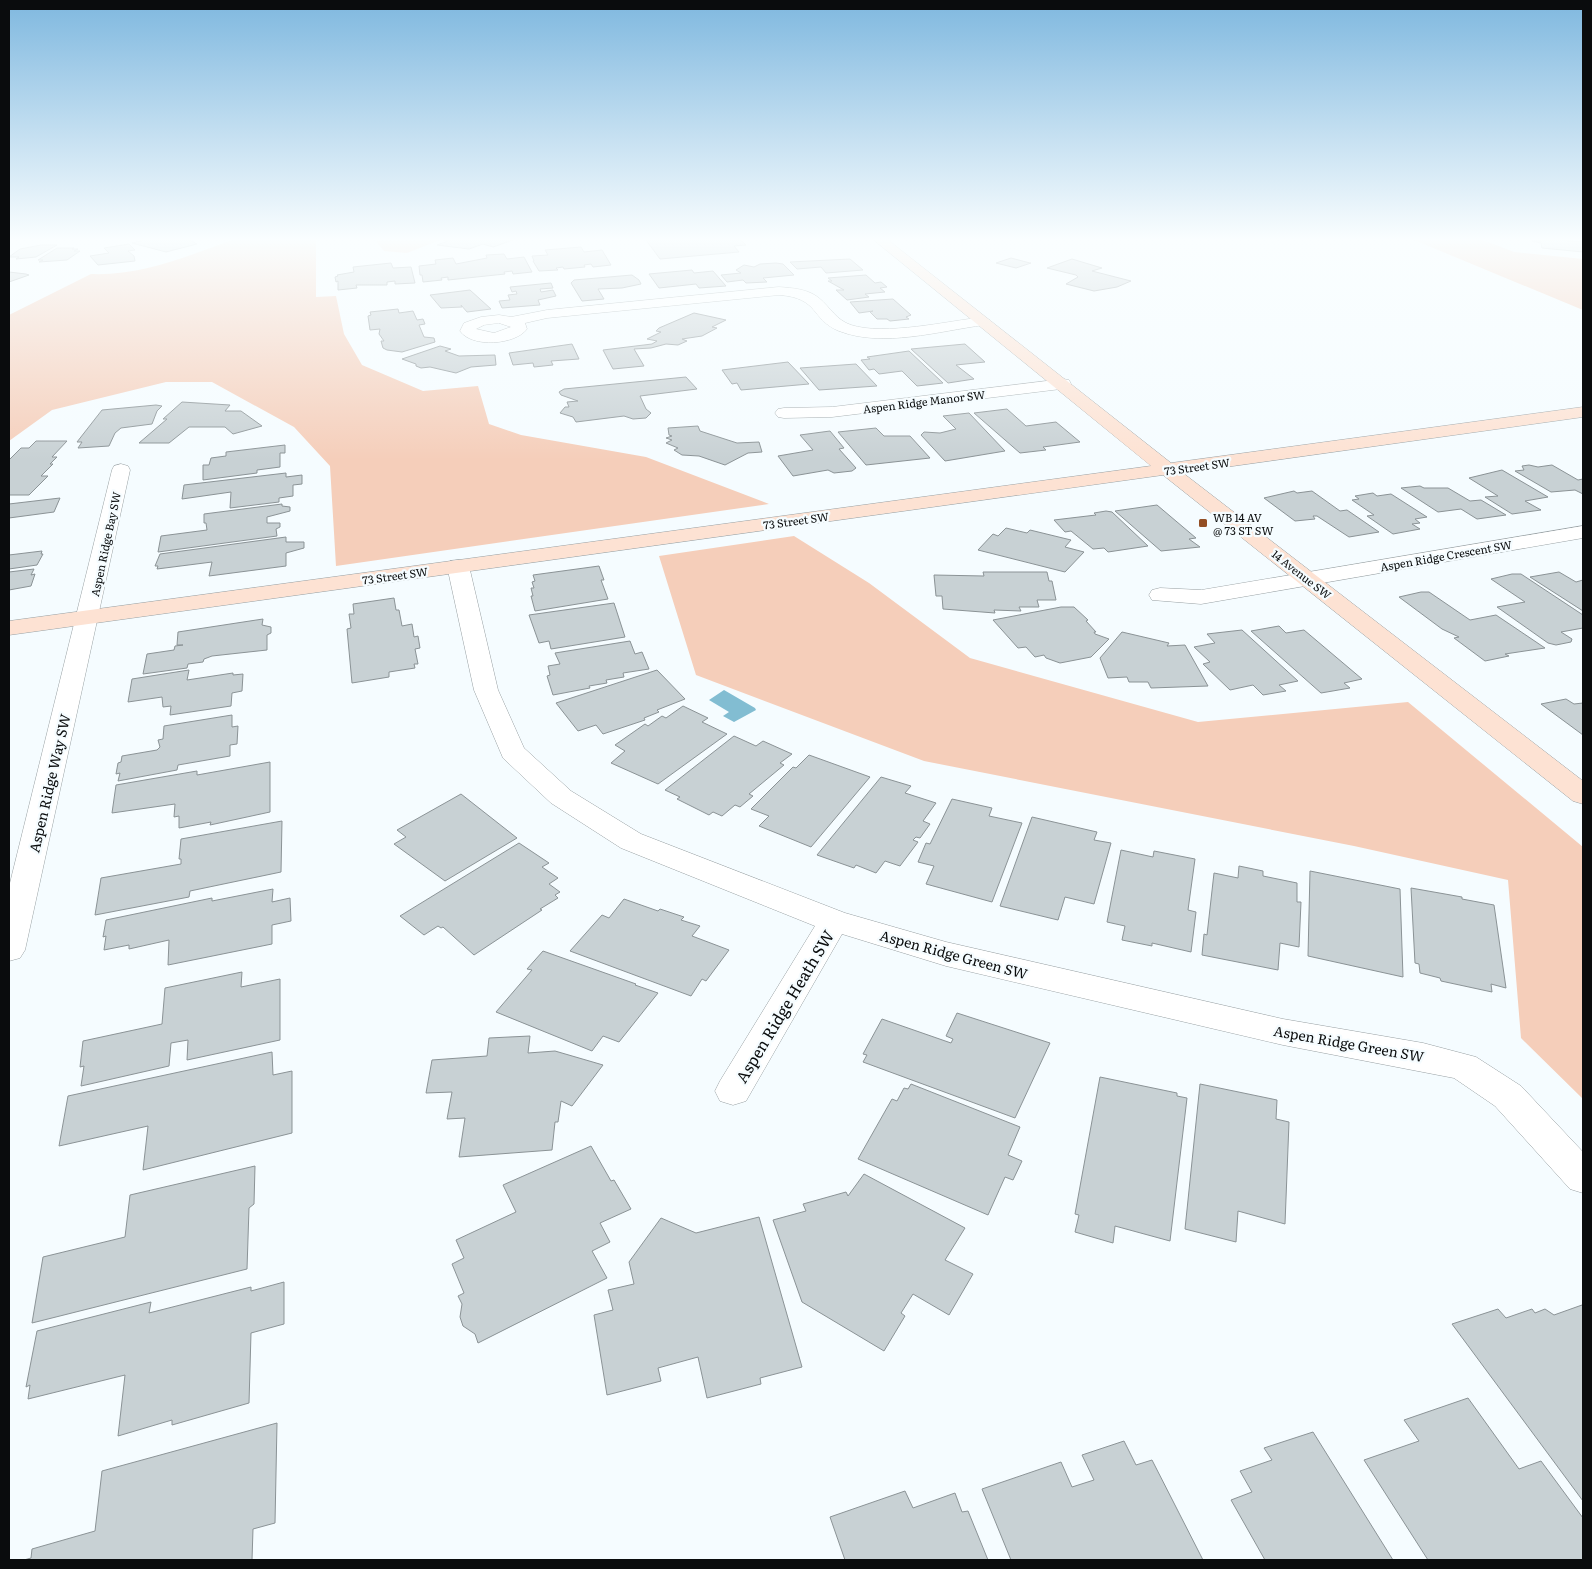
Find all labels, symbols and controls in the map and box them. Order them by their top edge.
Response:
street label: Aspen Ridge Manor SW [862,386,986,416]
street label: 73 Street SW [1163,453,1231,479]
street label: Aspen Ridge Bay SW [86,490,124,598]
street label: 73 Street SW [762,507,830,533]
place label: WB 14 AV @ 73 ST SW [1213,509,1273,538]
marker: WB 14 AV @ 73 ST SW [1197,517,1209,529]
street label: Aspen Ridge Crescent SW [1379,536,1513,574]
street label: 14 Avenue SW [1269,546,1335,602]
street label: 73 Street SW [361,562,429,588]
street label: Aspen Ridge Way SW [23,712,75,854]
street label: Aspen Ridge Heath SW [729,925,840,1087]
street label: Aspen Ridge Green SW [878,925,1030,983]
street label: Aspen Ridge Green SW [1272,1020,1426,1066]

